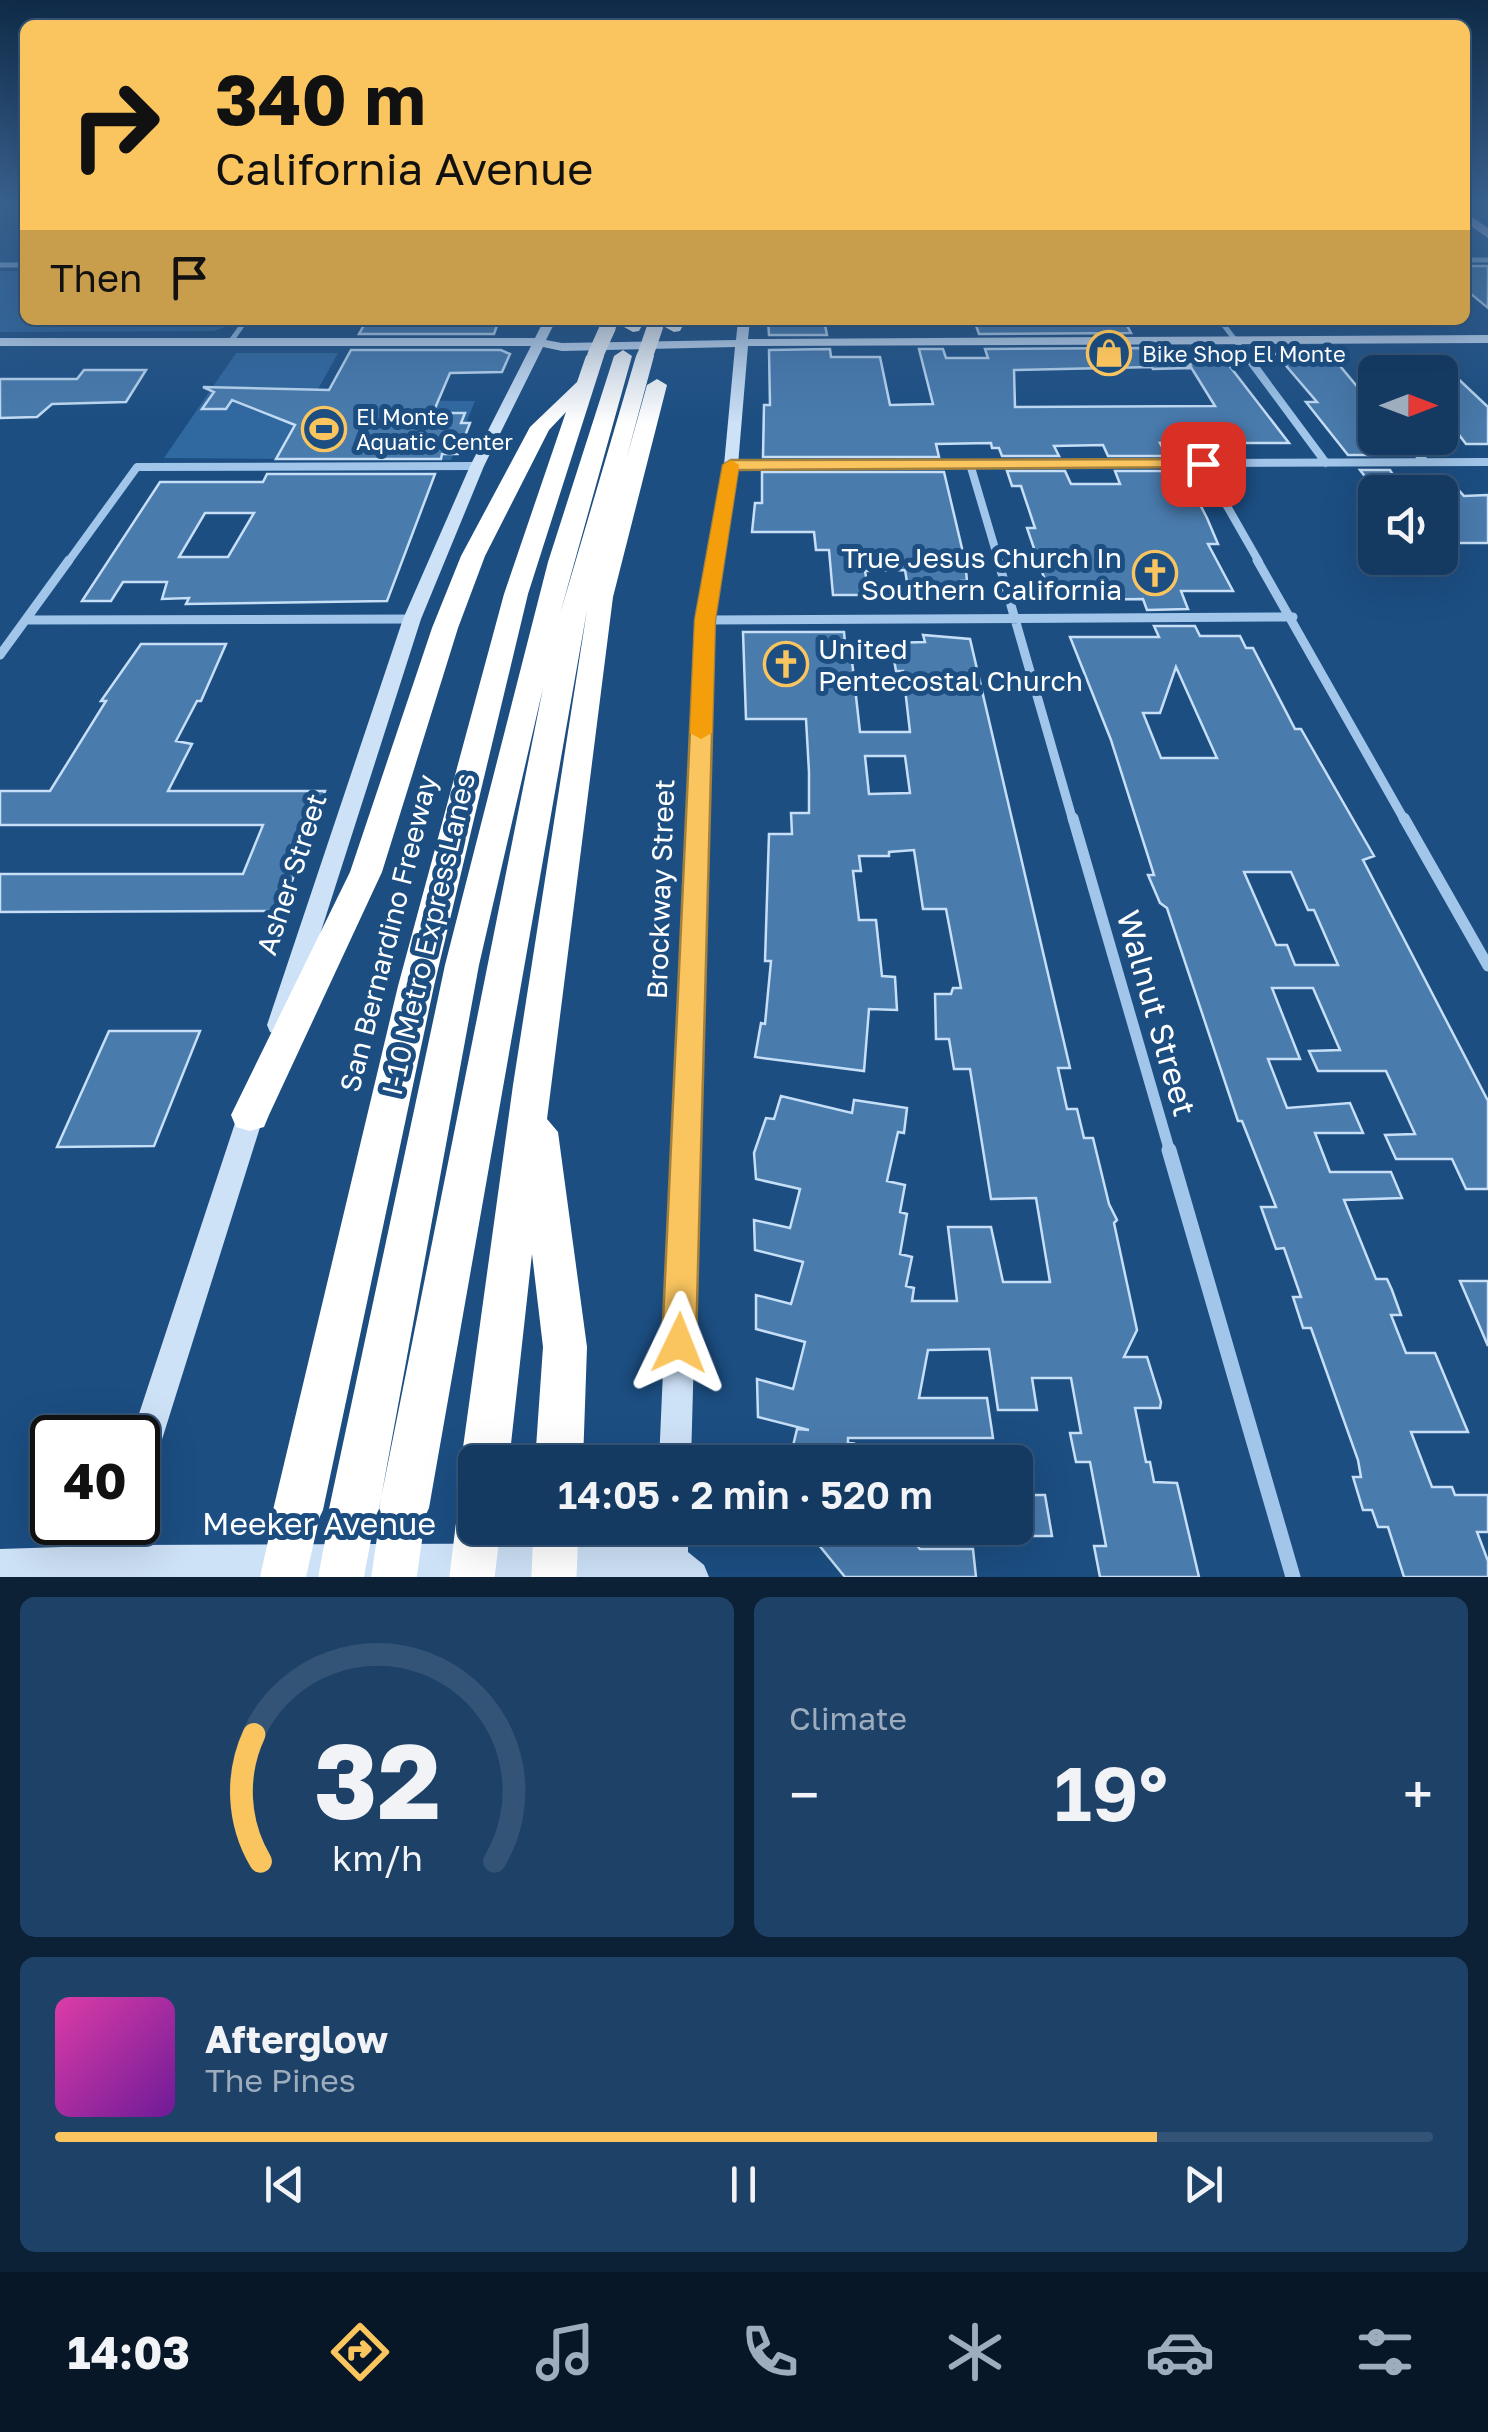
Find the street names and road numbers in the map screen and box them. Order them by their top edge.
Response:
street label: I-10 Metro ExpressLanes [375,770,481,1098]
street label: San Bernardino Freeway [333,771,444,1095]
street label: Brockway Street [640,778,680,1000]
street label: Asher Street [249,789,333,959]
street label: Walnut Street [1109,906,1205,1120]
street label: Meeker Avenue [202,1504,436,1542]

